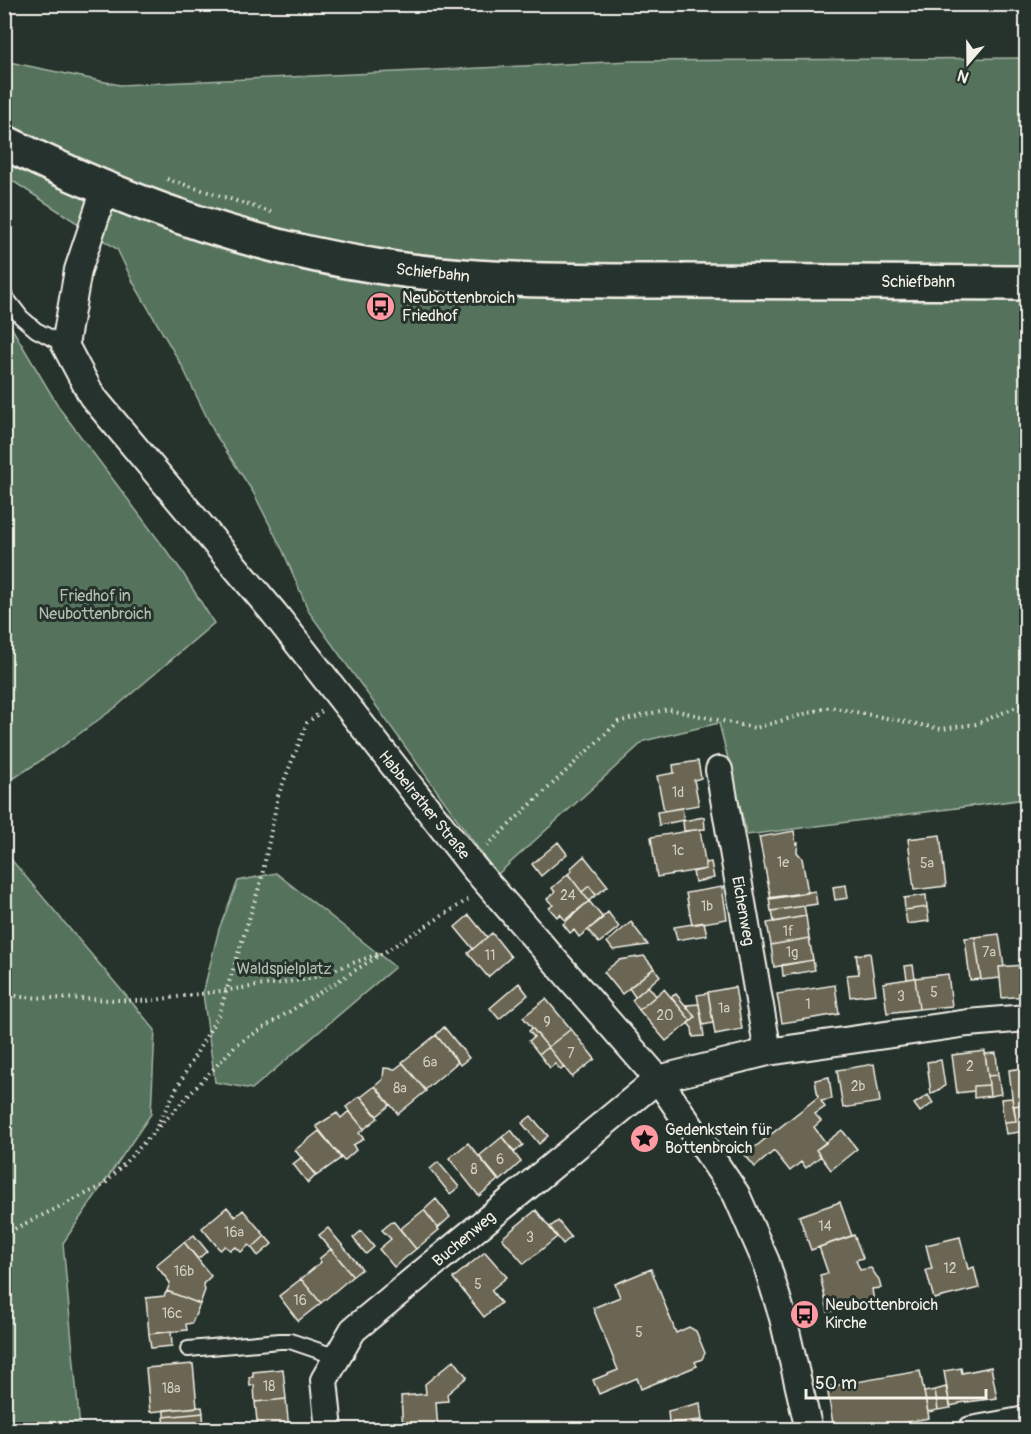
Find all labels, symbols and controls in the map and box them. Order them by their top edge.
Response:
north arrow [938,33,998,93]
text: N [955,65,972,87]
street label: Schiefbahn [395,259,471,287]
street label: Schiefbahn [881,272,955,292]
place label: Neubottenbroich Friedhof [402,288,515,326]
bus stop icon: Neubottenbroich Friedhof [365,291,397,323]
park label: Friedhof in Neubottenbroich [38,586,152,624]
street label: Habbelrather Straße [374,747,474,864]
house number: 1d [672,784,684,801]
house number: 1c [672,842,684,859]
house number: 1e [777,854,789,871]
house number: 5a [920,855,934,872]
street label: Eichenweg [727,875,759,947]
house number: 24 [560,887,576,904]
house number: 1b [701,898,713,915]
house number: 1f [782,923,794,940]
house number: 1g [786,944,798,961]
house number: 7a [982,944,996,961]
house number: 11 [485,947,495,964]
park label: Waldspielplatz [236,959,332,979]
house number: 5 [930,984,938,1001]
house number: 3 [897,988,905,1005]
house number: 1 [805,996,811,1013]
house number: 1a [718,1000,730,1017]
house number: 20 [656,1007,674,1024]
house number: 9 [543,1014,551,1031]
house number: 7 [567,1045,575,1062]
house number: 6a [423,1054,437,1071]
house number: 2 [966,1058,974,1075]
house number: 2b [851,1078,865,1095]
house number: 8a [393,1080,407,1097]
place label: Gedenkstein für Bottenbroich [665,1120,772,1158]
place icon: Gedenkstein für Bottenbroich [628,1123,660,1155]
house number: 6 [496,1151,504,1168]
house number: 8 [470,1161,478,1178]
street label: Buchenweg [428,1207,500,1271]
house number: 14 [818,1218,832,1235]
house number: 16a [224,1224,244,1241]
house number: 3 [526,1229,534,1246]
house number: 12 [943,1260,957,1277]
house number: 16b [174,1263,194,1280]
house number: 5 [474,1276,482,1293]
house number: 16 [293,1292,307,1309]
place label: Neubottenbroich Kirche [825,1295,938,1333]
bus stop icon: Neubottenbroich Kirche [788,1298,820,1330]
house number: 16c [162,1305,182,1322]
house number: 5 [635,1324,643,1341]
scale bar [806,1362,986,1400]
text: 50 m [815,1372,857,1395]
house number: 18 [263,1378,275,1395]
house number: 18a [161,1380,181,1397]

